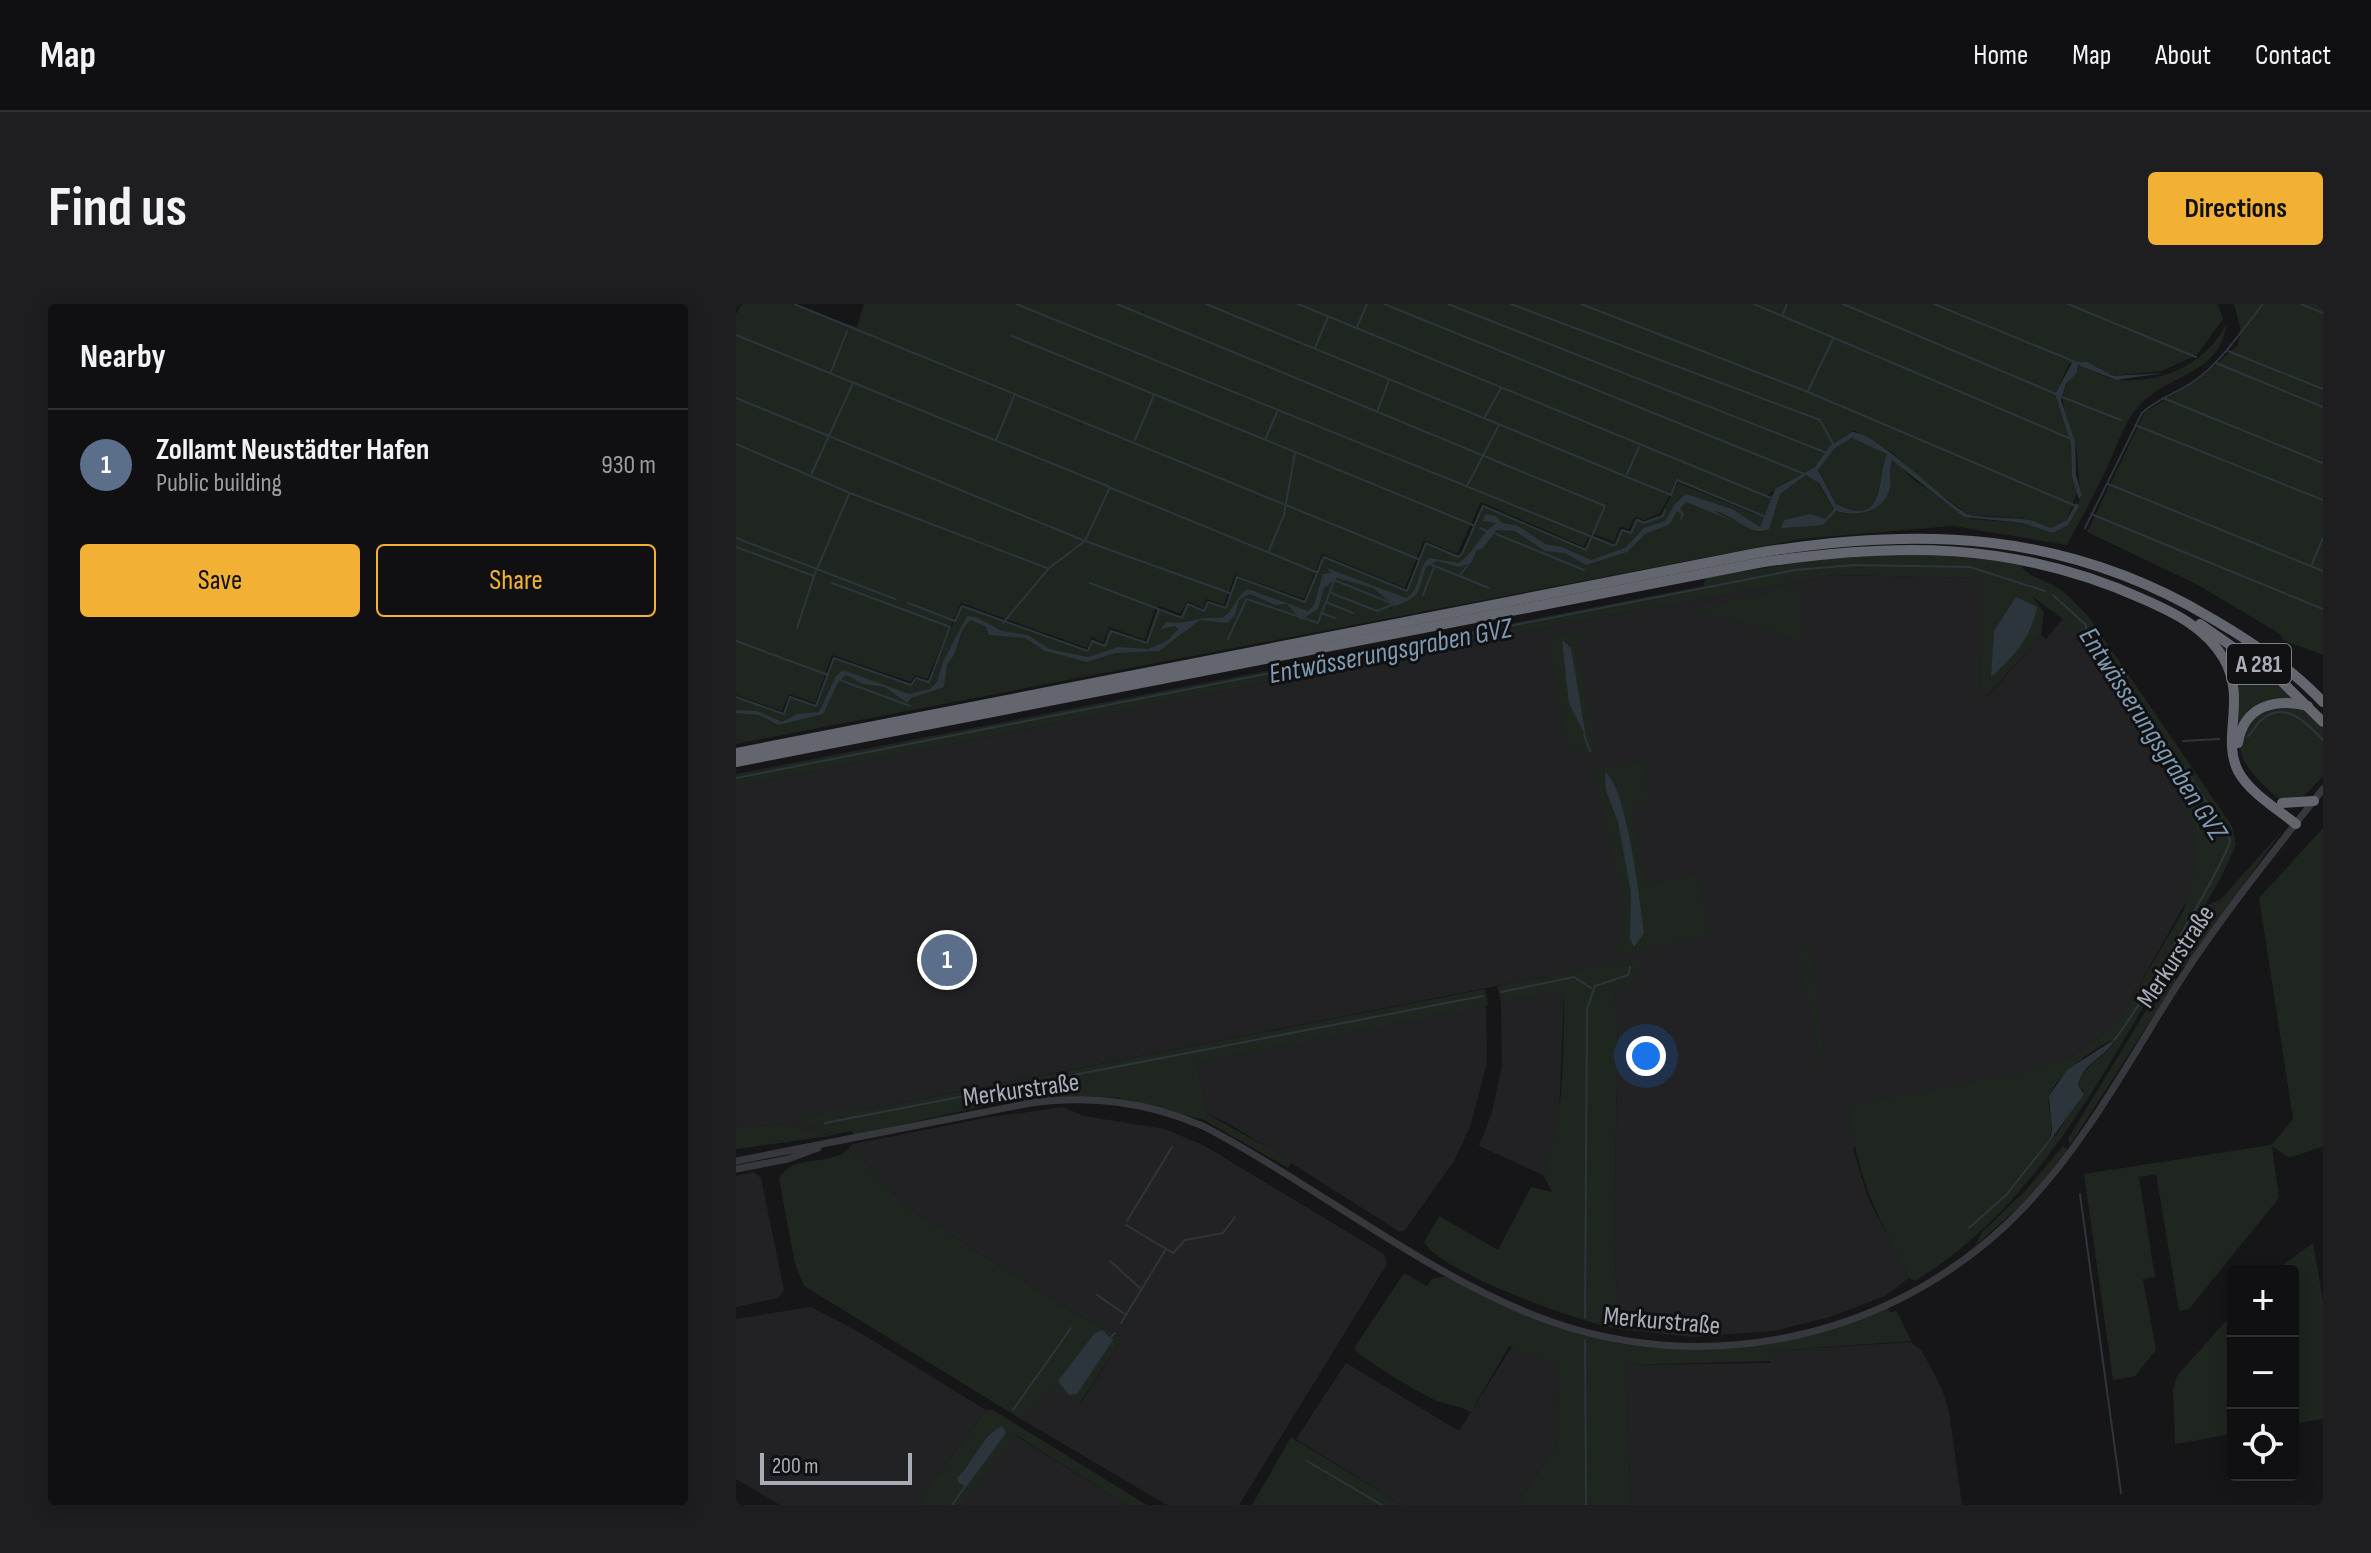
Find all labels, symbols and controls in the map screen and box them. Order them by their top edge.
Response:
text: Map [40,33,96,78]
text: Home [1973,39,2028,72]
text: Map [2072,39,2111,72]
text: About [2155,39,2211,72]
text: Contact [2255,39,2331,72]
button: Directions [2148,172,2323,245]
text: Find us [48,175,187,242]
text: Nearby [80,336,166,377]
text: Zollamt Neustädter Hafen [156,432,429,468]
text: 1 [101,450,111,481]
text: 930 m [601,450,656,481]
text: Public building [156,468,282,499]
button: Save [80,544,360,617]
button: Share [376,544,656,617]
water label: Entwässerungsgraben GVZ [1266,611,1516,691]
water label: Entwässerungsgraben GVZ [2072,621,2235,848]
road number: A 281 [2227,644,2291,684]
street label: Merkurstraße [2131,900,2222,1014]
pin: 1 [921,930,973,990]
your location [1626,1036,1666,1076]
street label: Merkurstraße [961,1067,1081,1114]
map controls [2227,1265,2299,1481]
button: + [2227,1265,2299,1337]
street label: Merkurstraße [1602,1301,1721,1342]
button: − [2227,1337,2299,1409]
button: locate [2227,1409,2299,1481]
scale bar [760,1449,912,1485]
text: 200 m [772,1453,818,1480]

